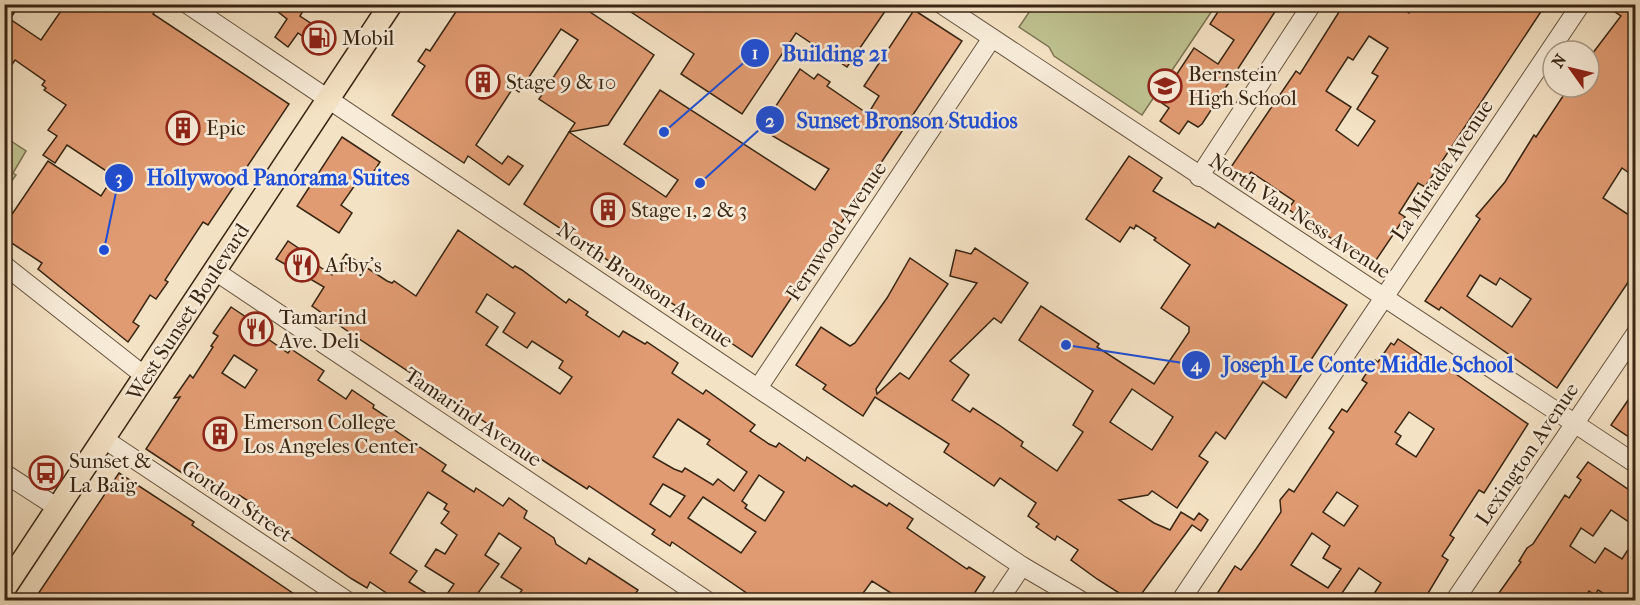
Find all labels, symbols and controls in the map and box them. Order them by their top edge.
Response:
fuel station icon: Mobil [301,20,337,56]
place label: Mobil [342,26,395,50]
callout: Building 21 [740,33,900,73]
north arrow [1541,39,1601,99]
text: Building 21 [782,41,888,67]
text: 1 [752,43,758,64]
text: N [1548,50,1571,71]
place label: Bernstein High School [1188,62,1297,110]
building icon: Stage 9 & 10 [465,64,501,100]
school or university icon: Bernstein High School [1147,68,1183,104]
place label: Stage 9 & 10 [506,70,616,94]
street label: La Mirada Avenue [1386,95,1498,245]
callout: Sunset Bronson Studios [755,100,1030,140]
text: Sunset Bronson Studios [796,108,1018,134]
building icon: Epic [165,110,201,146]
text: 2 [765,111,775,132]
place label: Epic [206,116,245,140]
street label: North Van Ness Avenue [1205,148,1395,284]
street label: Fernwood Avenue [781,157,891,305]
callout: Hollywood Panorama Suites [104,158,421,198]
text: Hollywood Panorama Suites [146,165,410,191]
text: 3 [115,168,123,189]
building icon: Stage 1, 2 & 3 [590,192,626,228]
place label: Stage 1, 2 & 3 [631,198,747,222]
street label: North Bronson Avenue [553,217,737,353]
street label: West Sunset Boulevard [121,218,255,406]
restaurant icon: Arby's [284,247,320,283]
place label: Arby's [324,253,382,277]
place label: Tamarind Ave. Deli [278,305,367,353]
restaurant icon: Tamarind Ave. Deli [238,311,274,347]
callout: Joseph Le Conte Middle School [1181,345,1526,385]
text: Joseph Le Conte Middle School [1220,352,1514,378]
text: 4 [1190,355,1203,376]
street label: Tamarind Avenue [400,362,546,472]
street label: Lexington Avenue [1471,378,1583,530]
place label: Emerson College Los Angeles Center [243,410,418,458]
building icon: Emerson College Los Angeles Center [202,416,238,452]
place label: Sunset & La Baig [69,449,151,497]
bus stop icon: Sunset & La Baig [28,455,64,491]
street label: Gordon Street [177,455,297,547]

